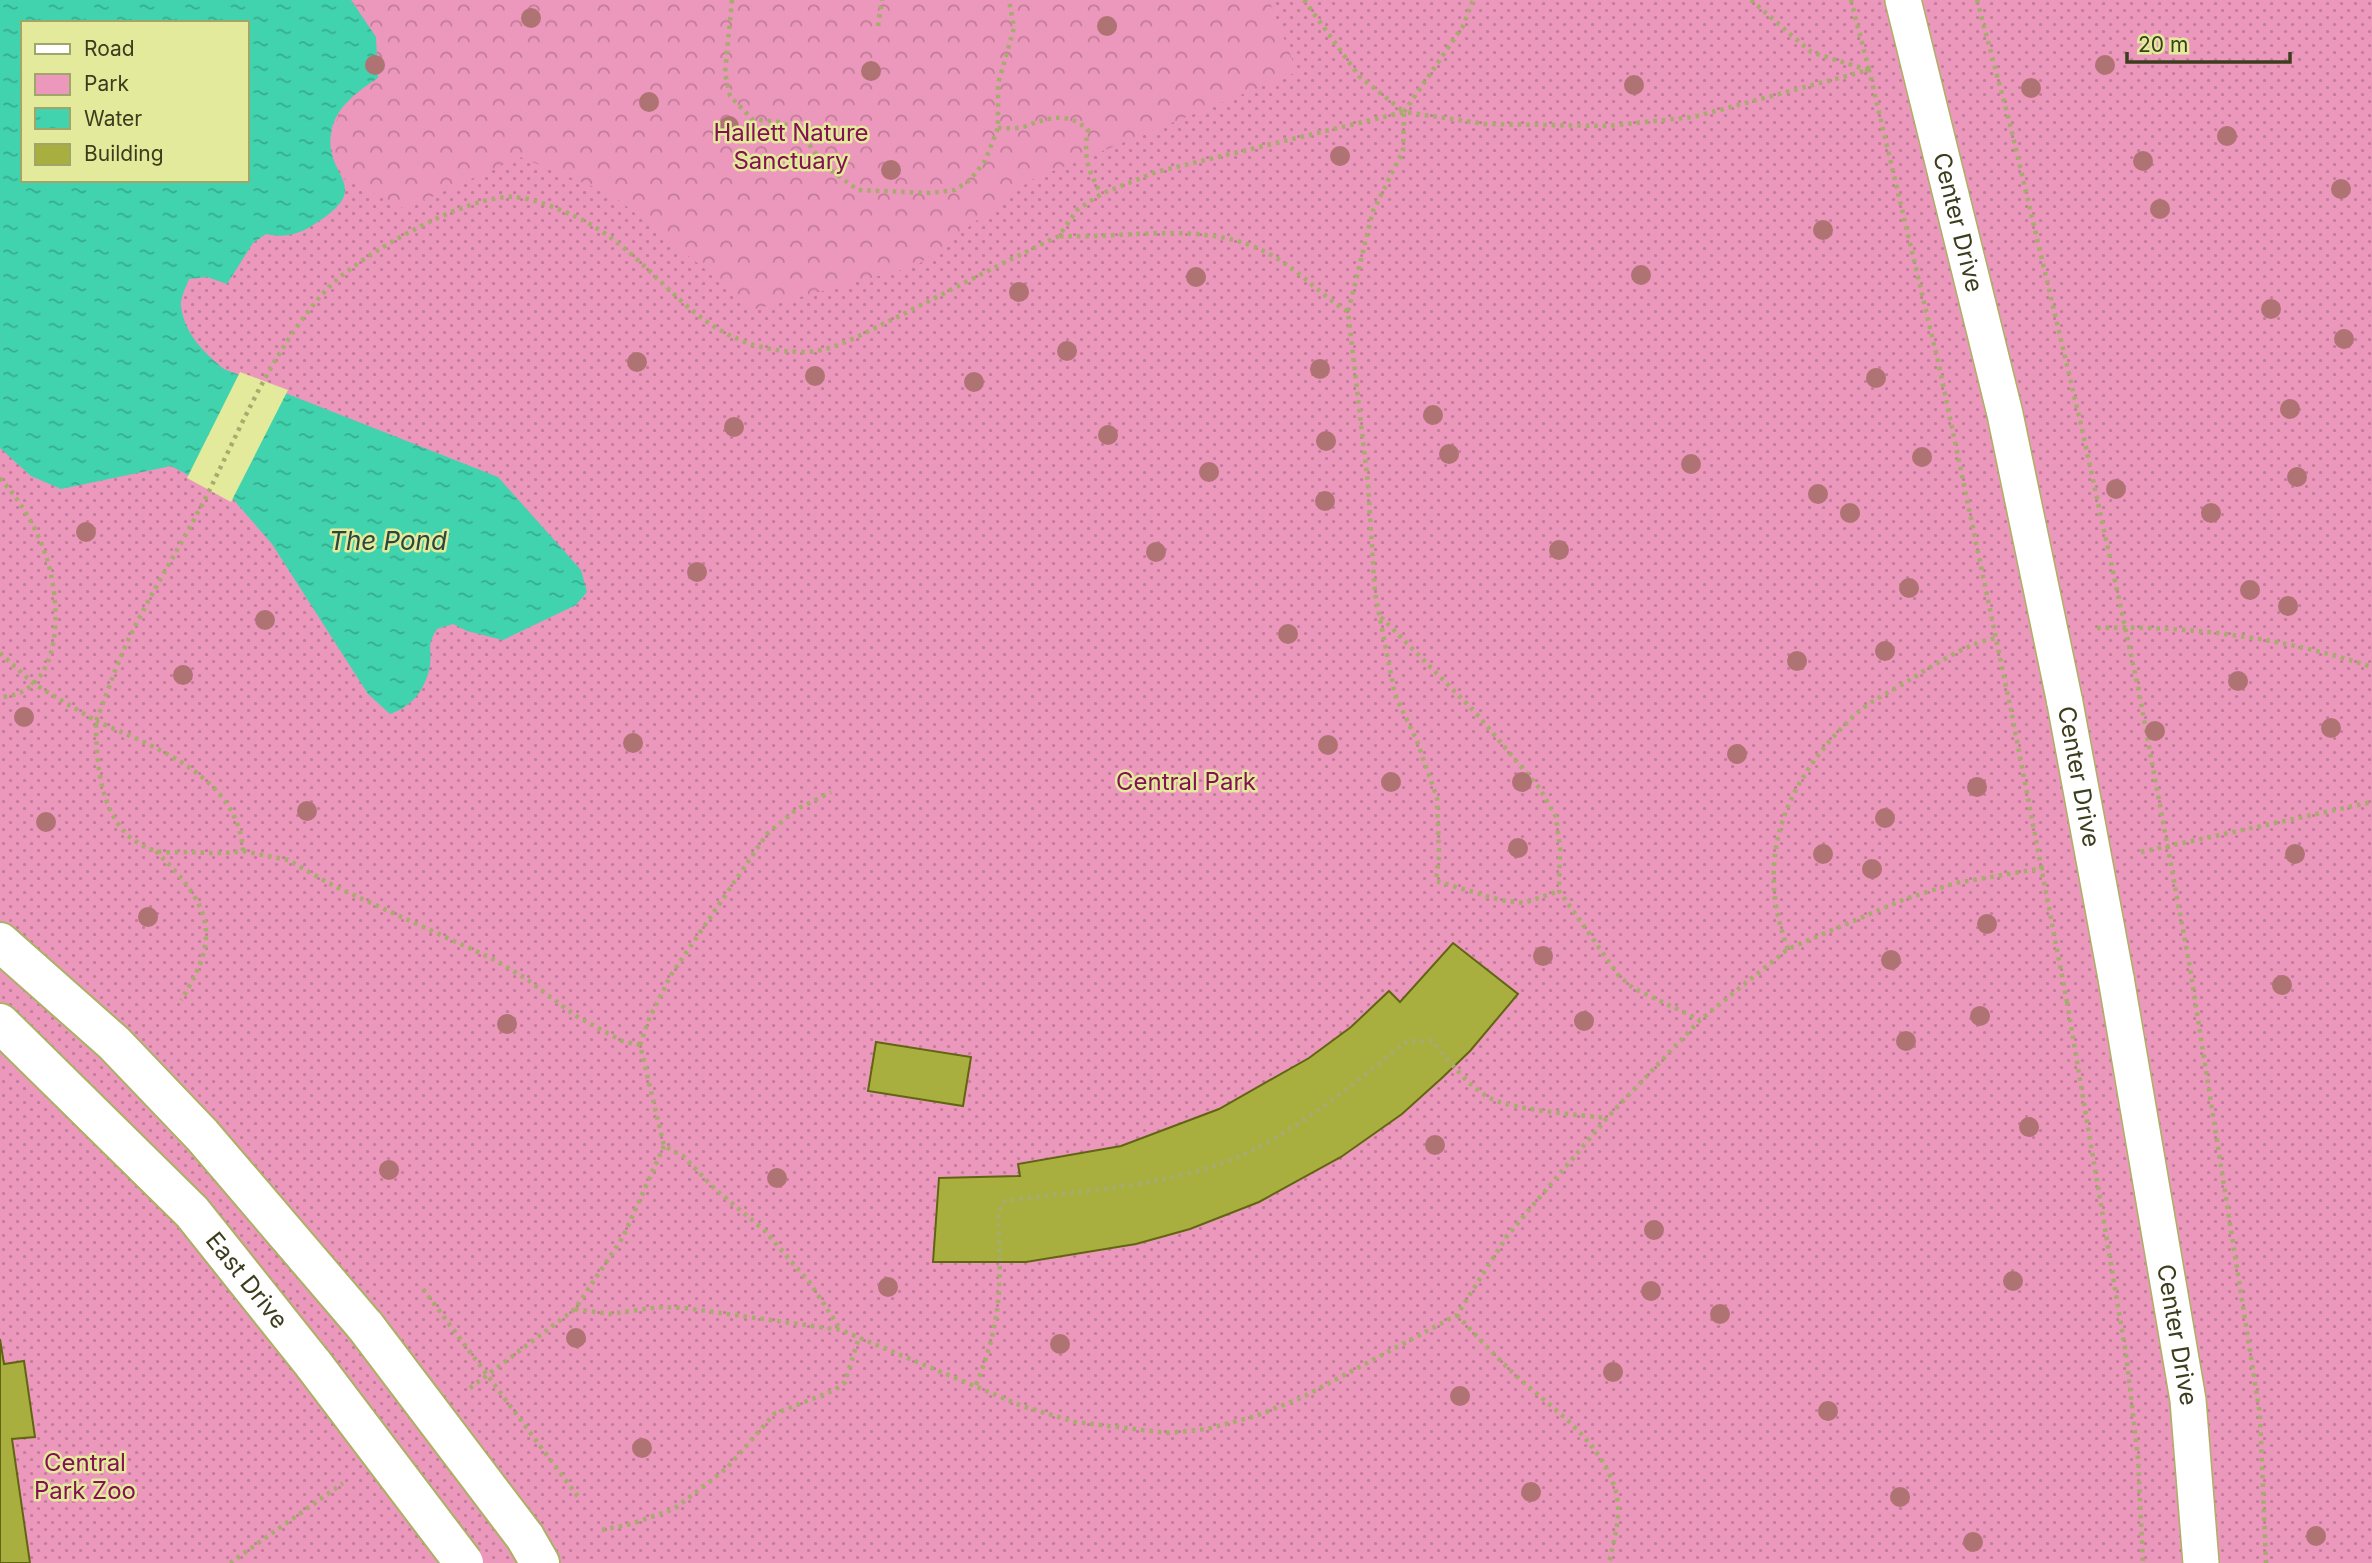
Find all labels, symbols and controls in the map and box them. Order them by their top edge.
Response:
legend [21,21,248,182]
scale bar [2127,21,2290,65]
text: 20 m [2138,32,2188,57]
text: Road [84,36,135,61]
text: Park [84,71,129,96]
text: Water [84,106,142,131]
park label: Hallett Nature Sanctuary [713,118,869,175]
text: Building [84,141,164,166]
street label: Center Drive [1927,149,1989,295]
water label: The Pond [329,525,447,556]
street label: Center Drive [2052,704,2106,849]
park label: Central Park [1116,767,1256,796]
street label: East Drive [200,1226,294,1334]
street label: Center Drive [2151,1262,2204,1408]
park label: Central Park Zoo [34,1448,136,1505]

